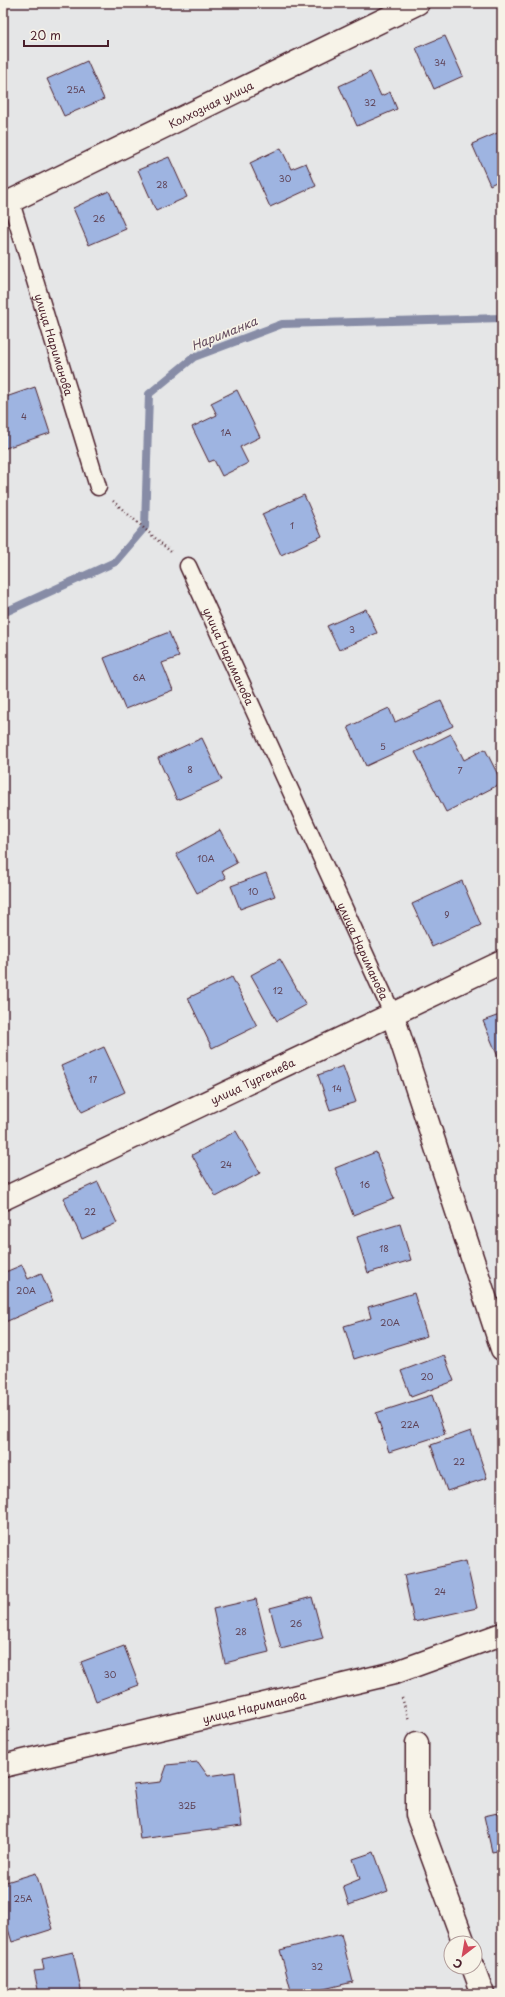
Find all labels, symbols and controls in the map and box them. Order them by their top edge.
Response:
scale bar [24,22,108,48]
text: 20 m [30,26,61,44]
house number: 34 [434,55,446,69]
street label: Колхозная улица [165,76,256,132]
house number: 25А [67,82,86,96]
house number: 32 [364,95,376,109]
house number: 30 [279,171,292,185]
house number: 28 [156,177,168,191]
house number: 26 [93,211,105,225]
street label: улица Нариманова [31,291,78,398]
water label: Нариманка [188,311,260,354]
house number: 4 [21,409,27,423]
house number: 1А [221,425,232,439]
house number: 1 [290,518,294,532]
street label: улица Нариманова [199,604,259,708]
house number: 3 [349,622,355,636]
house number: 6А [132,670,146,684]
house number: 5 [380,739,386,753]
house number: 8 [187,762,193,776]
house number: 7 [457,763,463,777]
house number: 10А [197,851,215,865]
house number: 10 [248,884,259,898]
street label: улица Нариманова [334,899,393,1003]
house number: 9 [444,907,450,921]
house number: 12 [273,983,283,997]
street label: улица Тургенева [207,1053,298,1108]
house number: 17 [89,1072,98,1086]
house number: 14 [332,1081,342,1095]
house number: 24 [220,1157,232,1171]
house number: 16 [360,1177,370,1191]
house number: 22 [84,1204,96,1218]
house number: 18 [379,1241,389,1255]
house number: 20А [16,1283,36,1297]
house number: 20А [380,1315,400,1329]
house number: 20 [421,1369,434,1383]
house number: 22А [400,1417,420,1431]
house number: 22 [453,1454,465,1468]
house number: 24 [434,1584,446,1598]
house number: 26 [290,1616,302,1630]
house number: 28 [235,1624,247,1638]
house number: 30 [104,1667,117,1681]
street label: улица Нариманова [201,1686,308,1727]
house number: 32Б [178,1798,196,1812]
house number: 25А [14,1891,33,1905]
north arrow [443,1935,483,1975]
text: С [450,1955,466,1973]
house number: 32 [311,1959,323,1973]

